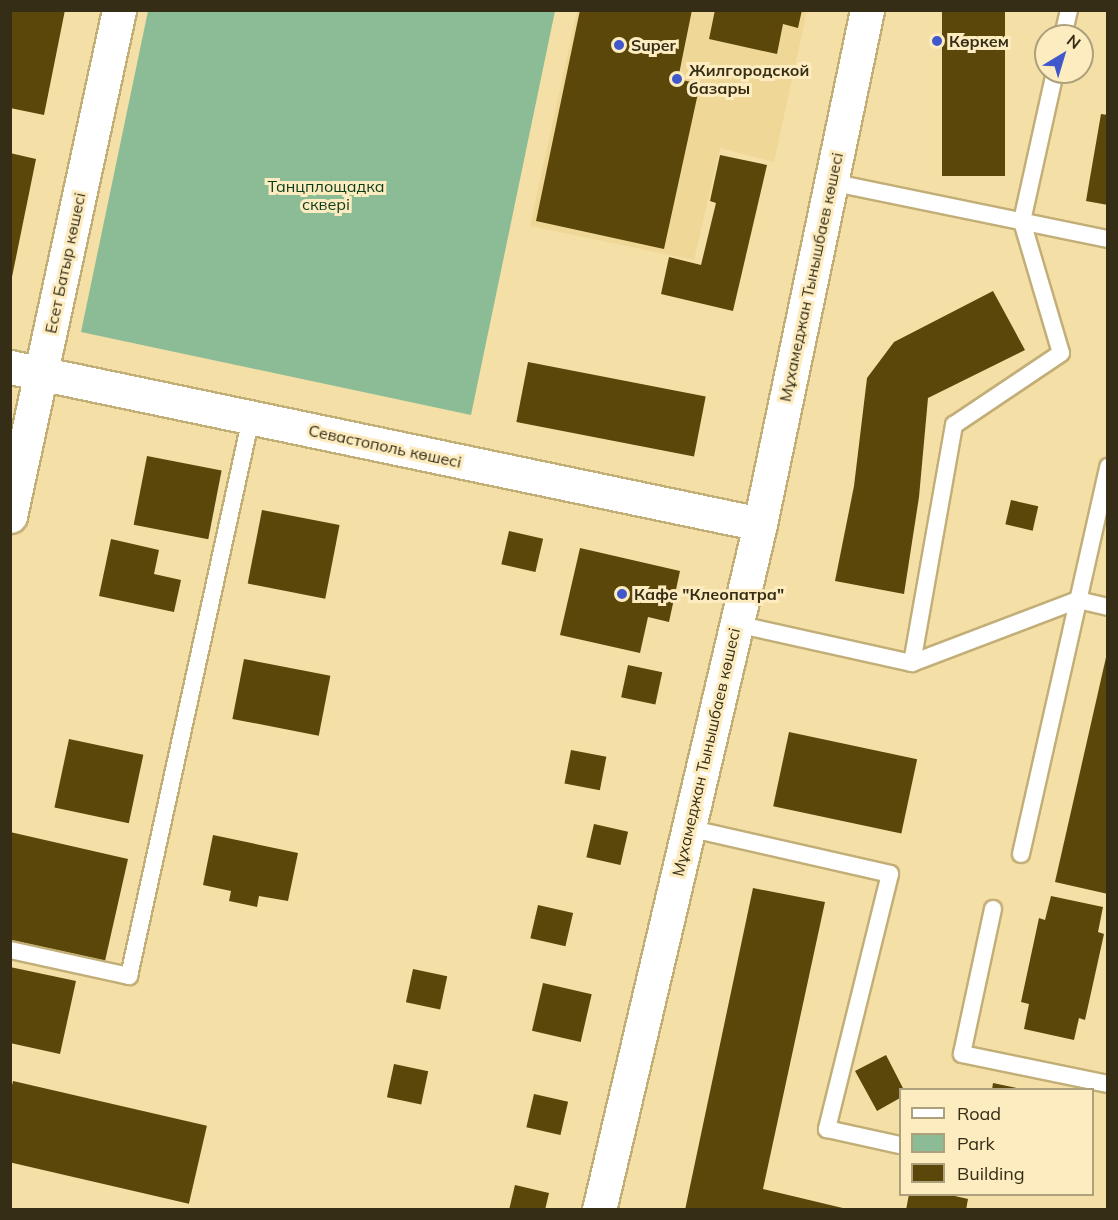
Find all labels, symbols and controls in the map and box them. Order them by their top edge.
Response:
north arrow [1034,24,1094,84]
text: N [1063,30,1085,53]
place label: Көркем [949,31,1009,51]
marker: Көркем [930,34,944,48]
place label: Super [631,35,676,55]
marker: Super [612,38,626,52]
place label: Жилгородской базары [689,60,809,98]
marker: Жилгородской базары [670,72,684,86]
street label: Мұхамеджан Тынышбаев көшесі [775,151,847,403]
park label: Танцплощадка сквері [267,176,385,214]
street label: Есет Батыр көшесі [41,191,89,335]
street label: Севастополь көшесі [307,420,463,472]
place label: Кафе "Клеопатра" [634,584,784,604]
marker: Кафе "Клеопатра" [615,587,629,601]
street label: Мұхамеджан Тынышбаев көшесі [668,626,744,878]
legend [899,1088,1094,1196]
text: Road [957,1102,1001,1125]
text: Park [957,1132,995,1155]
text: Building [957,1162,1025,1185]

